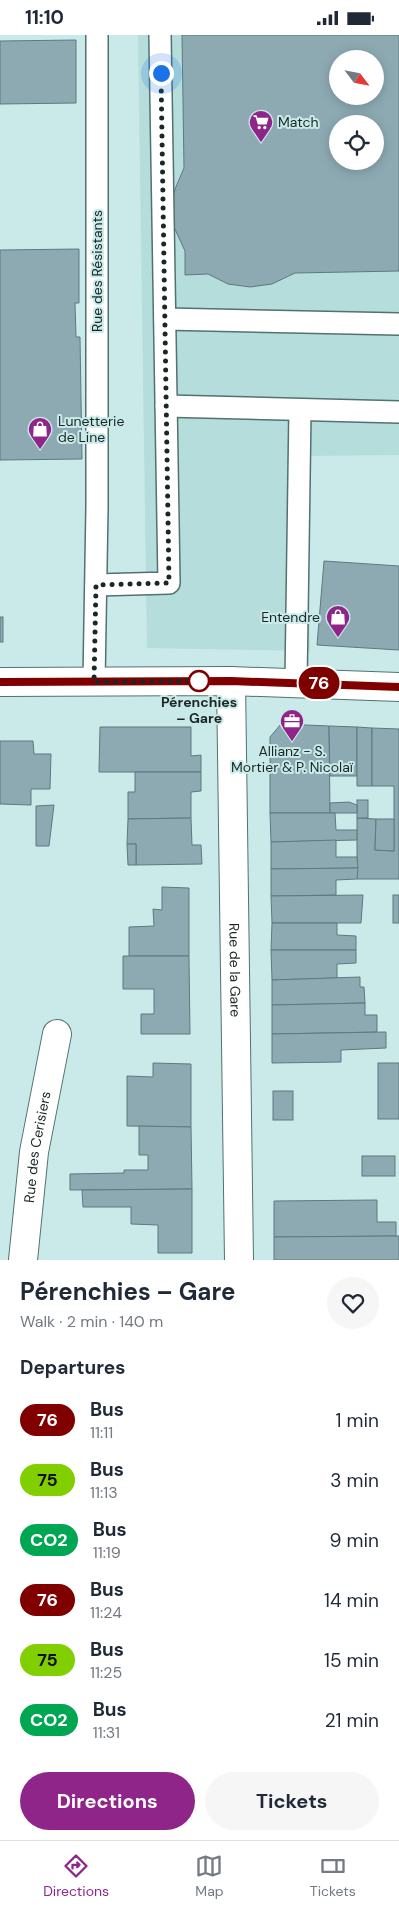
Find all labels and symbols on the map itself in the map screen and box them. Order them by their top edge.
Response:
north arrow [329,50,384,105]
your location [149,61,174,86]
supermarket icon: Match [248,109,274,143]
place label: Match [278,113,319,131]
street label: Rue des Résistants [88,210,106,332]
place label: Lunetterie de Line [58,412,124,446]
shop icon: Lunetterie de Line [27,416,53,450]
shop icon: Entendre [325,604,351,638]
place label: Entendre [261,608,320,626]
line badge: 76 [296,667,342,699]
marker: Pérenchies – Gare [188,670,210,692]
place label: Pérenchies – Gare [161,693,237,727]
office icon: Allianz - S. Mortier & P. Nicolaï [279,708,305,742]
place label: Allianz - S. Mortier & P. Nicolaï [231,742,354,776]
street label: Rue de la Gare [225,923,245,1017]
street label: Rue des Cerisiers [20,1090,55,1204]

